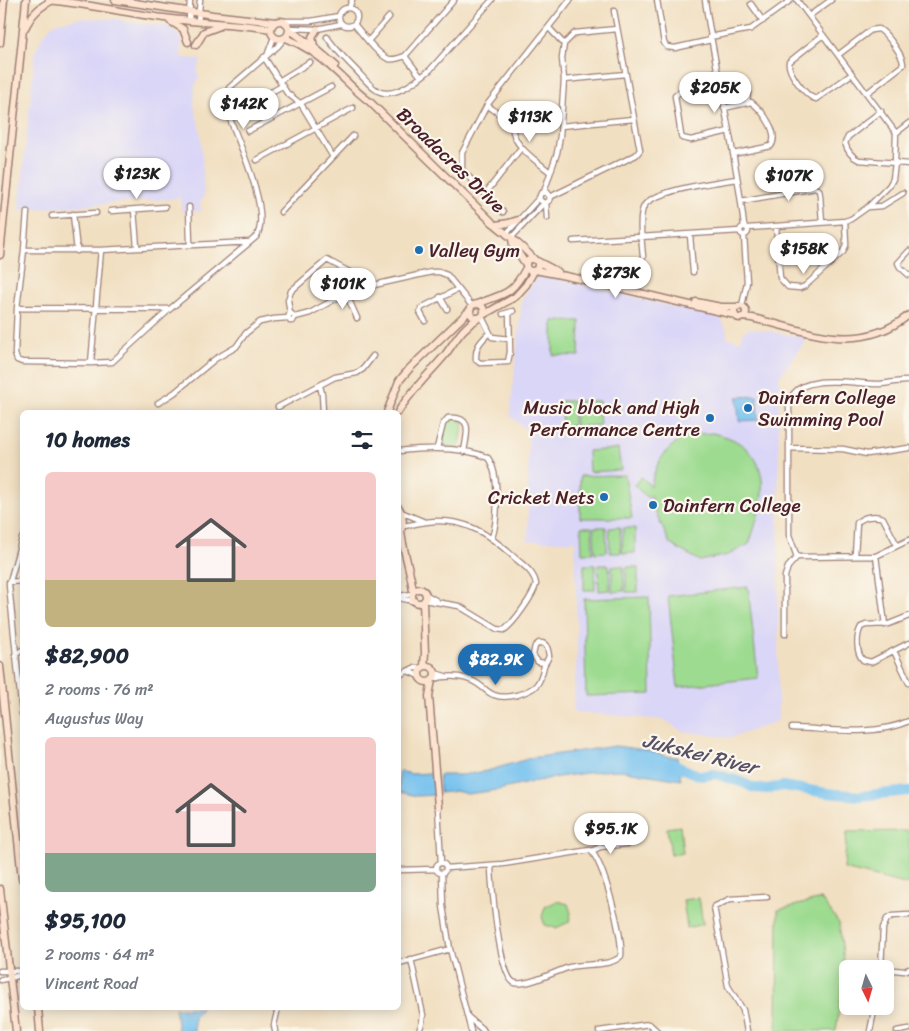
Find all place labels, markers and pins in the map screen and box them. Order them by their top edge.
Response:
pin: $205K [680,72,750,114]
pin: $142K [209,88,279,130]
pin: $113K [495,100,565,143]
pin: $123K [102,158,172,200]
pin: $107K [754,160,824,202]
pin: $158K [769,232,839,275]
place label: Valley Gym [429,234,520,267]
marker: Valley Gym [413,244,425,256]
pin: $273K [581,256,651,299]
pin: $101K [308,268,378,310]
place label: Dainfern College Swimming Pool [758,381,896,436]
place label: Music block and High Performance Centre [523,391,700,446]
marker: Dainfern College Swimming Pool [742,402,754,414]
marker: Music block and High Performance Centre [704,412,716,424]
place label: Cricket Nets [488,481,594,514]
place label: Dainfern College [663,489,801,522]
marker: Cricket Nets [598,491,610,503]
marker: Dainfern College [647,499,659,511]
pin: $82.9K [455,644,537,686]
pin: $95.1K [570,812,652,855]

